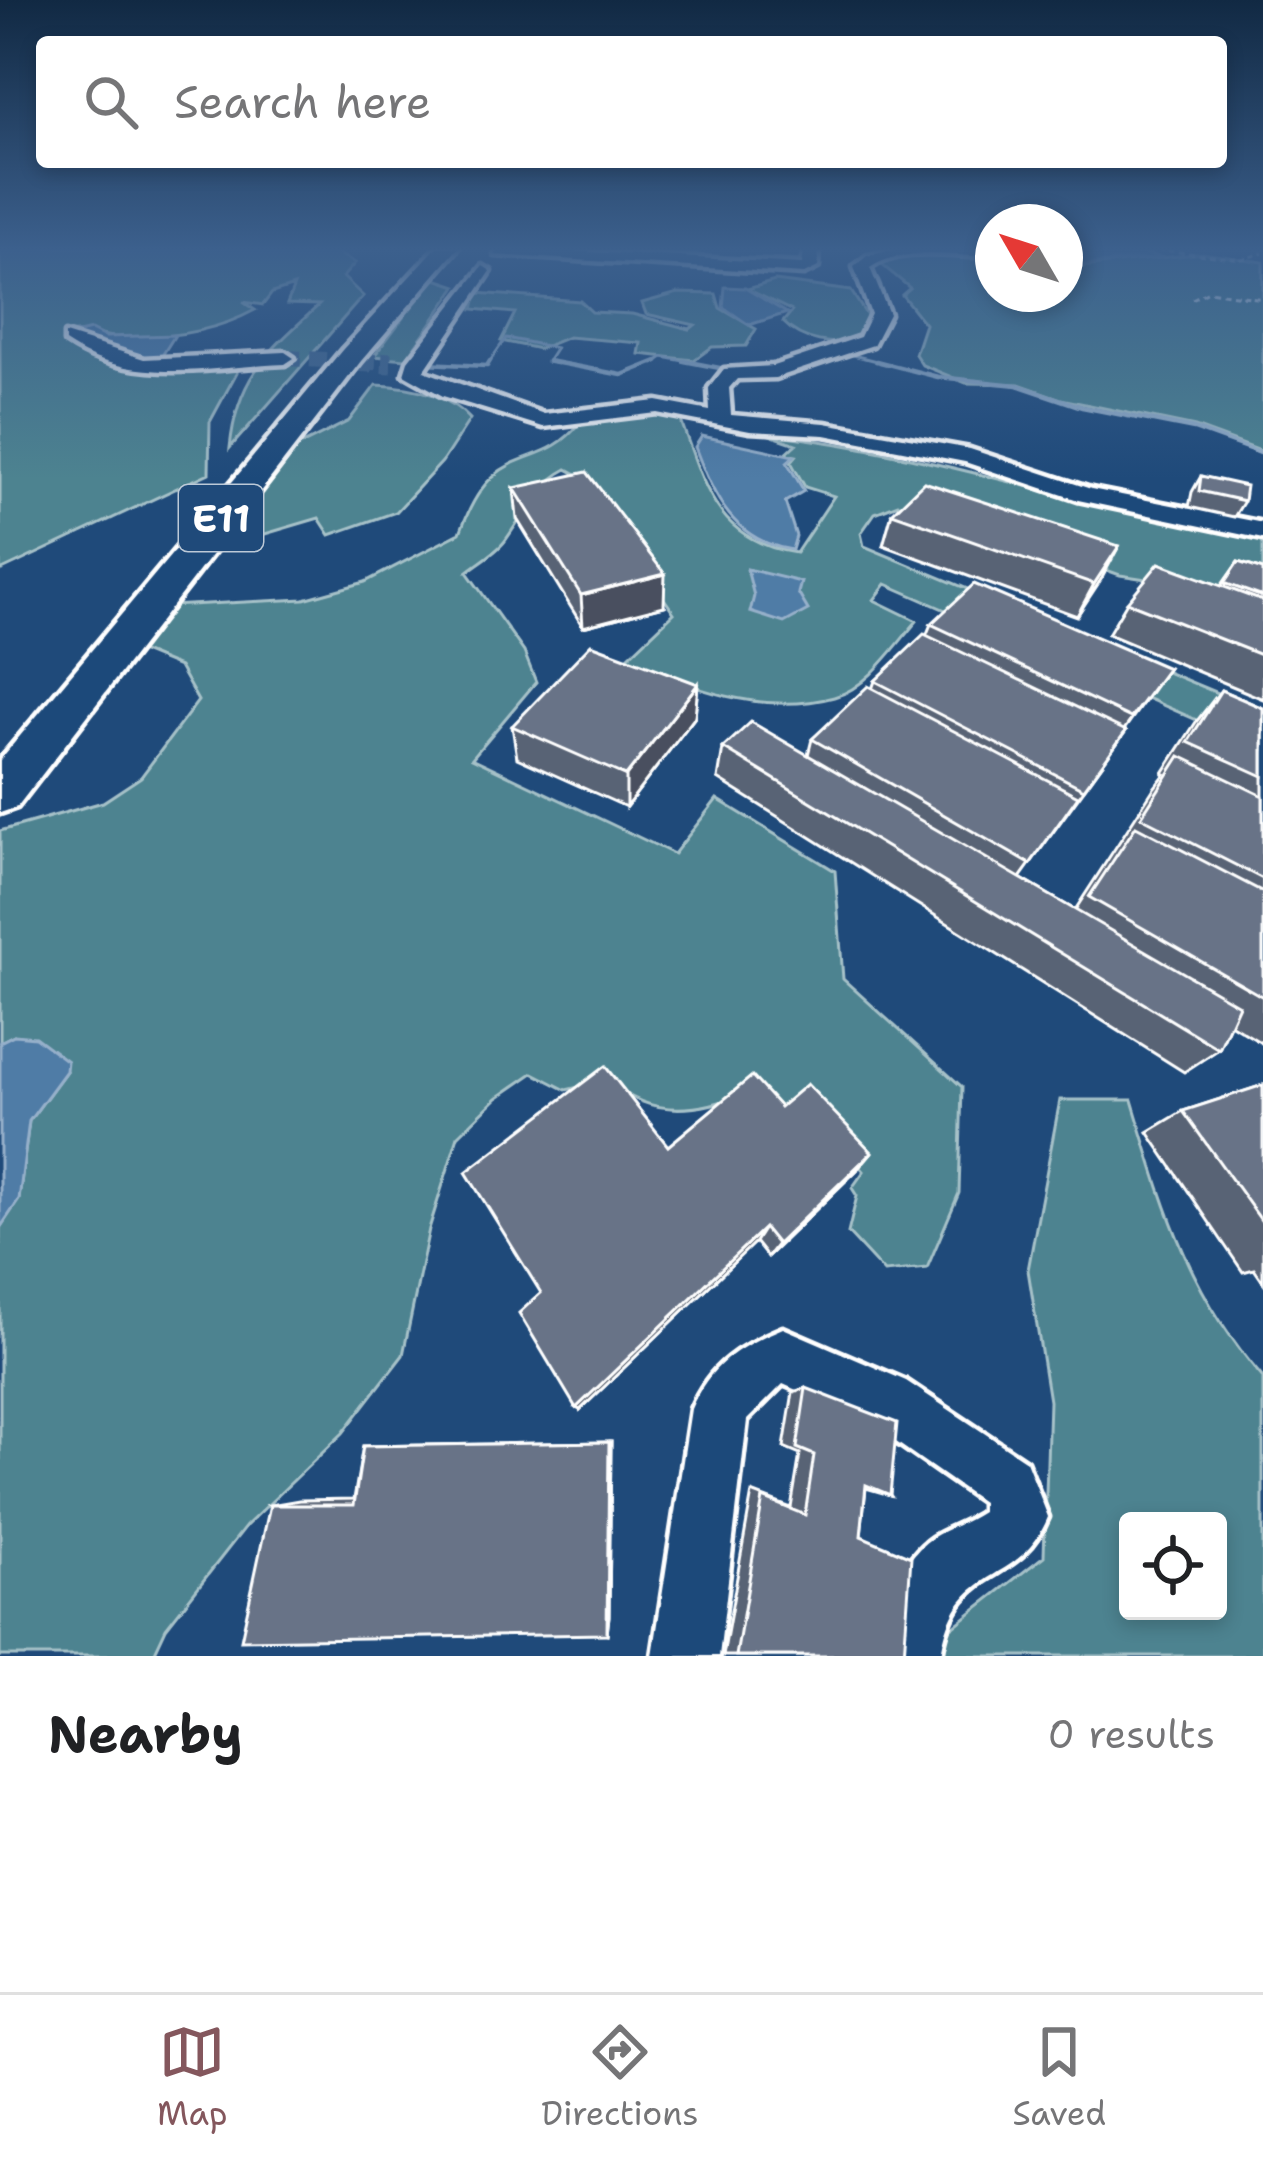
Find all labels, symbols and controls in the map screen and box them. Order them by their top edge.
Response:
search box [36,36,1227,168]
icon: search [78,69,144,135]
text: Search here [174,72,431,132]
north arrow [975,204,1083,312]
road number: E11 [179,485,263,551]
map controls [1119,1512,1227,1620]
button: locate [1119,1512,1227,1620]
text: Nearby [48,1700,243,1768]
text: 0 results [1048,1708,1215,1760]
tab: Map [157,2019,228,2136]
tab: Directions [541,2019,699,2136]
tab: Saved [1012,2019,1106,2136]

